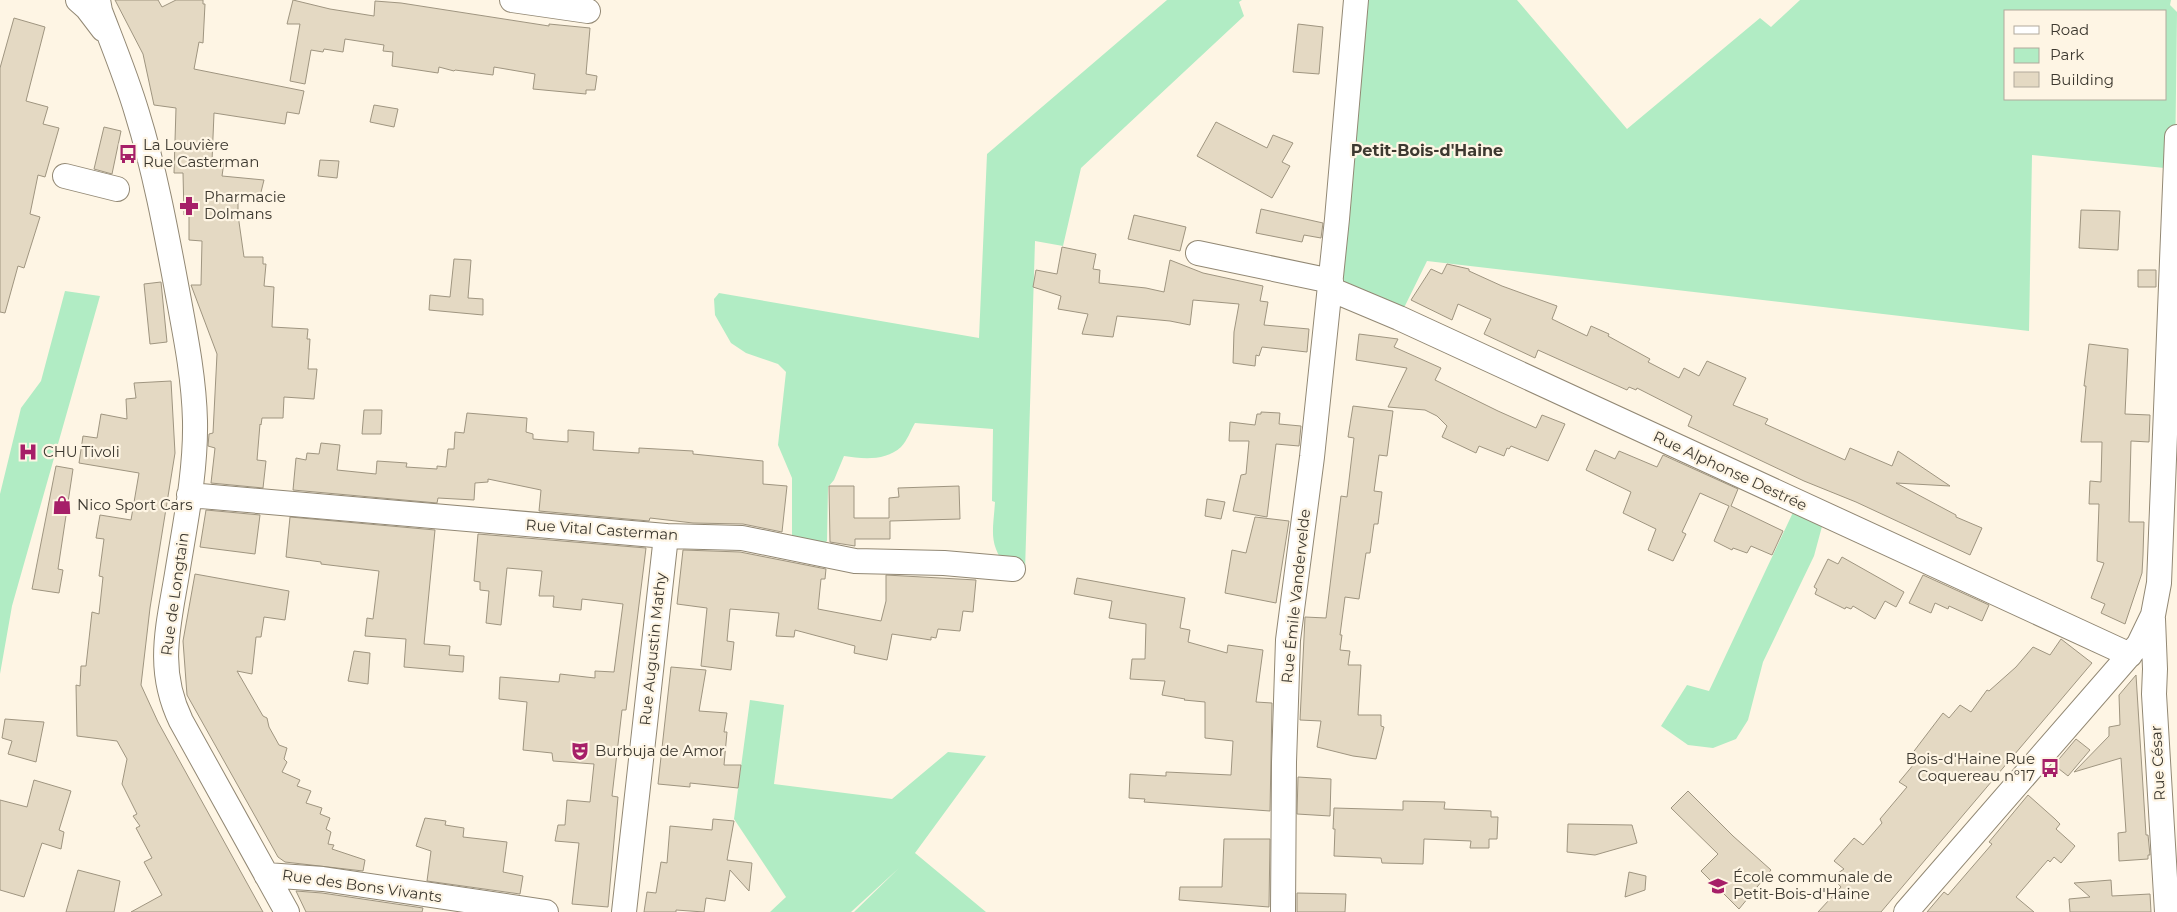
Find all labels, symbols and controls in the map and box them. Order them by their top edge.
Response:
legend [2004,10,2167,100]
text: Road [2050,20,2089,39]
text: Park [2050,45,2084,64]
text: Building [2050,70,2114,89]
place label: La Louvière Rue Casterman [143,135,259,171]
district label: Petit-Bois-d'Haine [1351,141,1503,160]
bus stop icon: La Louvière Rue Casterman [117,143,139,165]
place label: Pharmacie Dolmans [204,187,286,223]
pharmacy icon: Pharmacie Dolmans [178,195,200,217]
street label: Rue Alphonse Destrée [1650,427,1810,515]
hospital icon: CHU Tivoli [17,441,39,463]
place label: CHU Tivoli [43,442,120,461]
shop icon: Nico Sport Cars [51,494,73,516]
place label: Nico Sport Cars [77,495,193,514]
street label: Rue Émile Vandervelde [1277,508,1314,684]
street label: Rue Vital Casterman [525,515,679,544]
street label: Rue de Longtain [156,531,193,657]
street label: Rue Augustin Mathy [635,571,670,726]
street label: Rue César [2146,725,2169,801]
theatre icon: Burbuja de Amor [569,740,591,762]
place label: Burbuja de Amor [595,741,725,760]
place label: Bois-d'Haine Rue Coquereau n°17 [1906,749,2035,785]
bus stop icon: Bois-d'Haine Rue Coquereau n°17 [2039,757,2061,779]
street label: Rue des Bons Vivants [281,865,443,906]
place label: École communale de Petit-Bois-d'Haine [1733,867,1893,903]
school or university icon: École communale de Petit-Bois-d'Haine [1707,875,1729,897]

